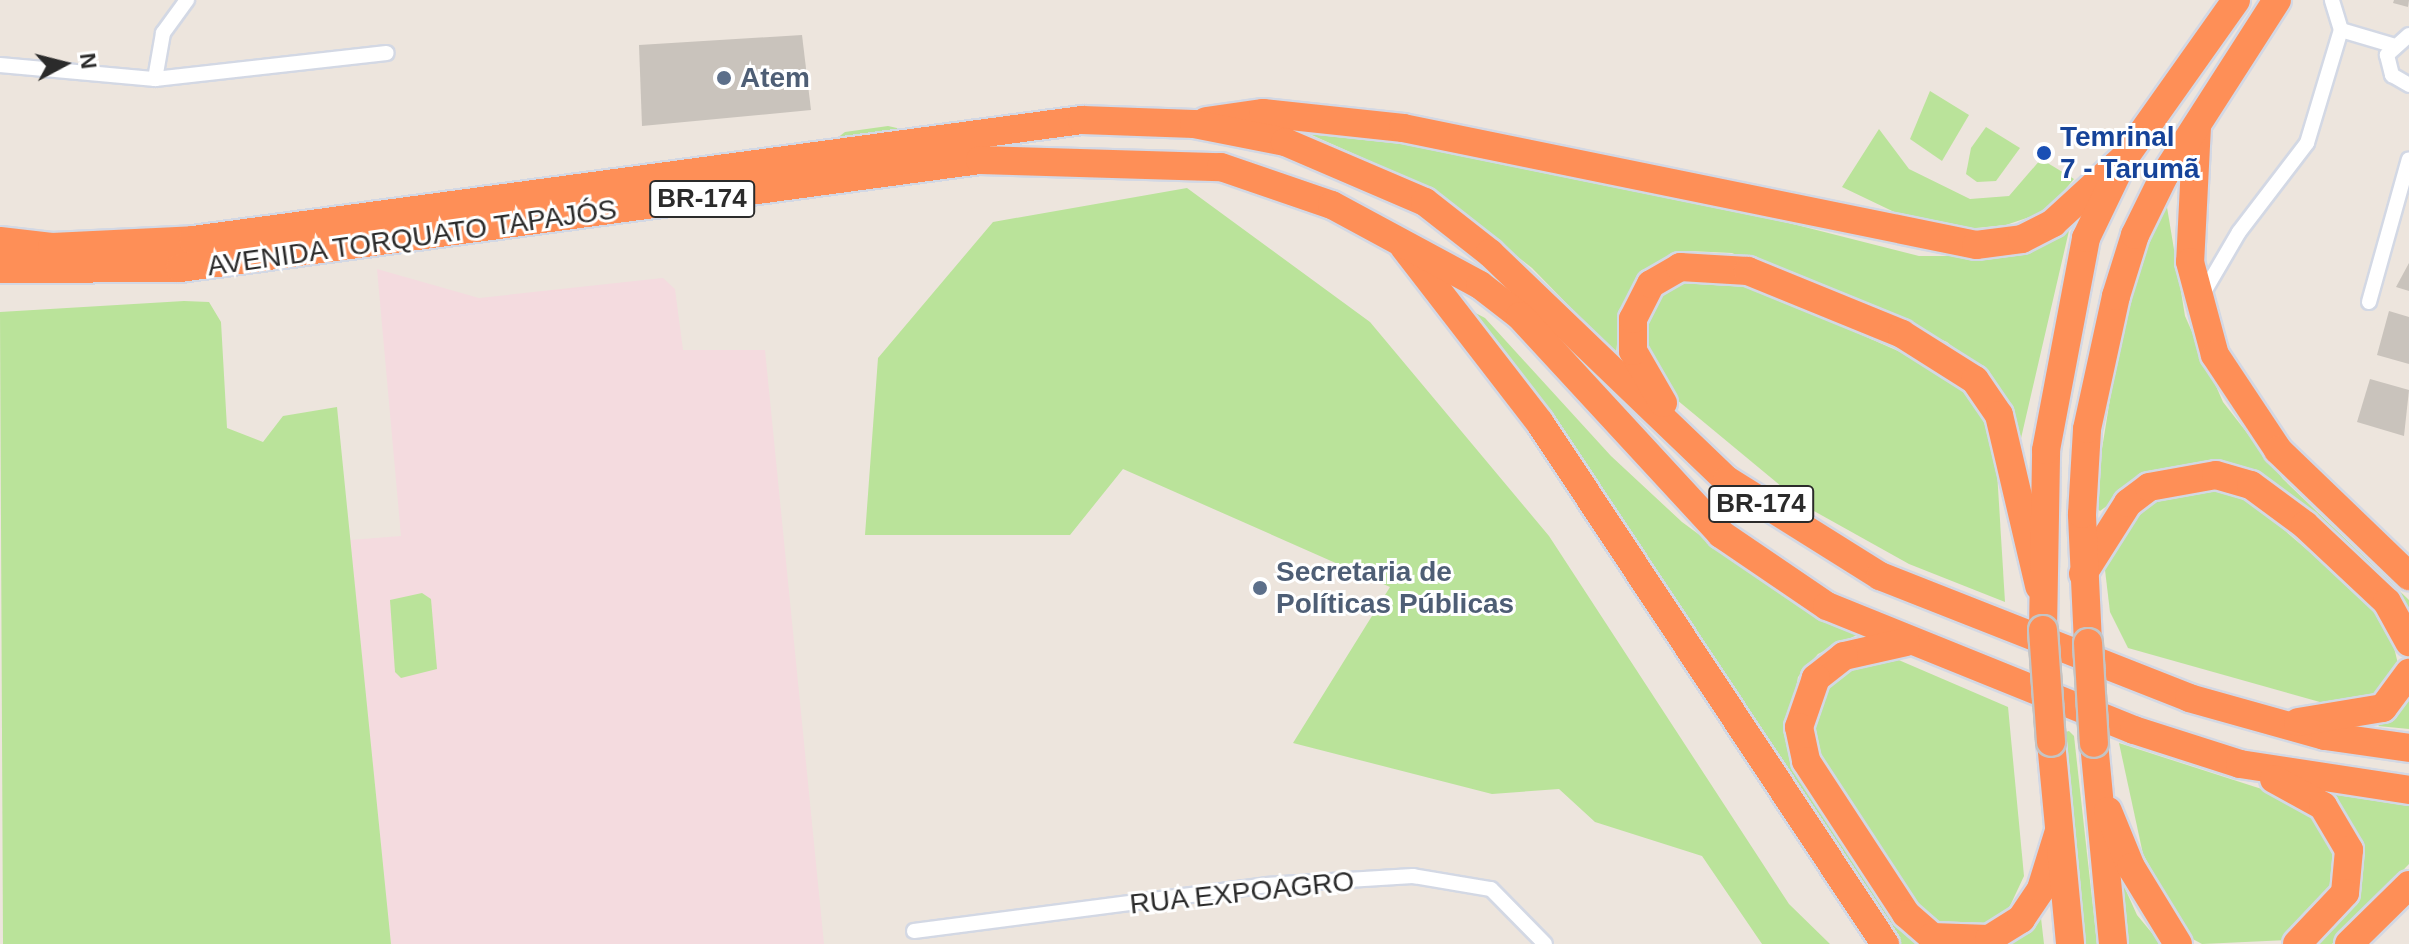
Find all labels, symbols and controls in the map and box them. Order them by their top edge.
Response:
north arrow [24,24,104,104]
text: N [75,52,102,70]
place label: Atem [740,61,810,95]
marker: Atem [715,69,733,87]
place label: Temrinal 7 - Tarumã [2060,120,2200,186]
marker: Temrinal 7 - Tarumã [2035,144,2053,162]
road number: BR-174 [648,177,756,221]
street label: AVENIDA TORQUATO TAPAJÓS [204,192,620,284]
road number: BR-174 [1707,482,1815,526]
place label: Secretaria de Políticas Públicas [1276,555,1514,621]
marker: Secretaria de Políticas Públicas [1251,579,1269,597]
street label: RUA EXPOAGRO [1127,864,1357,922]

